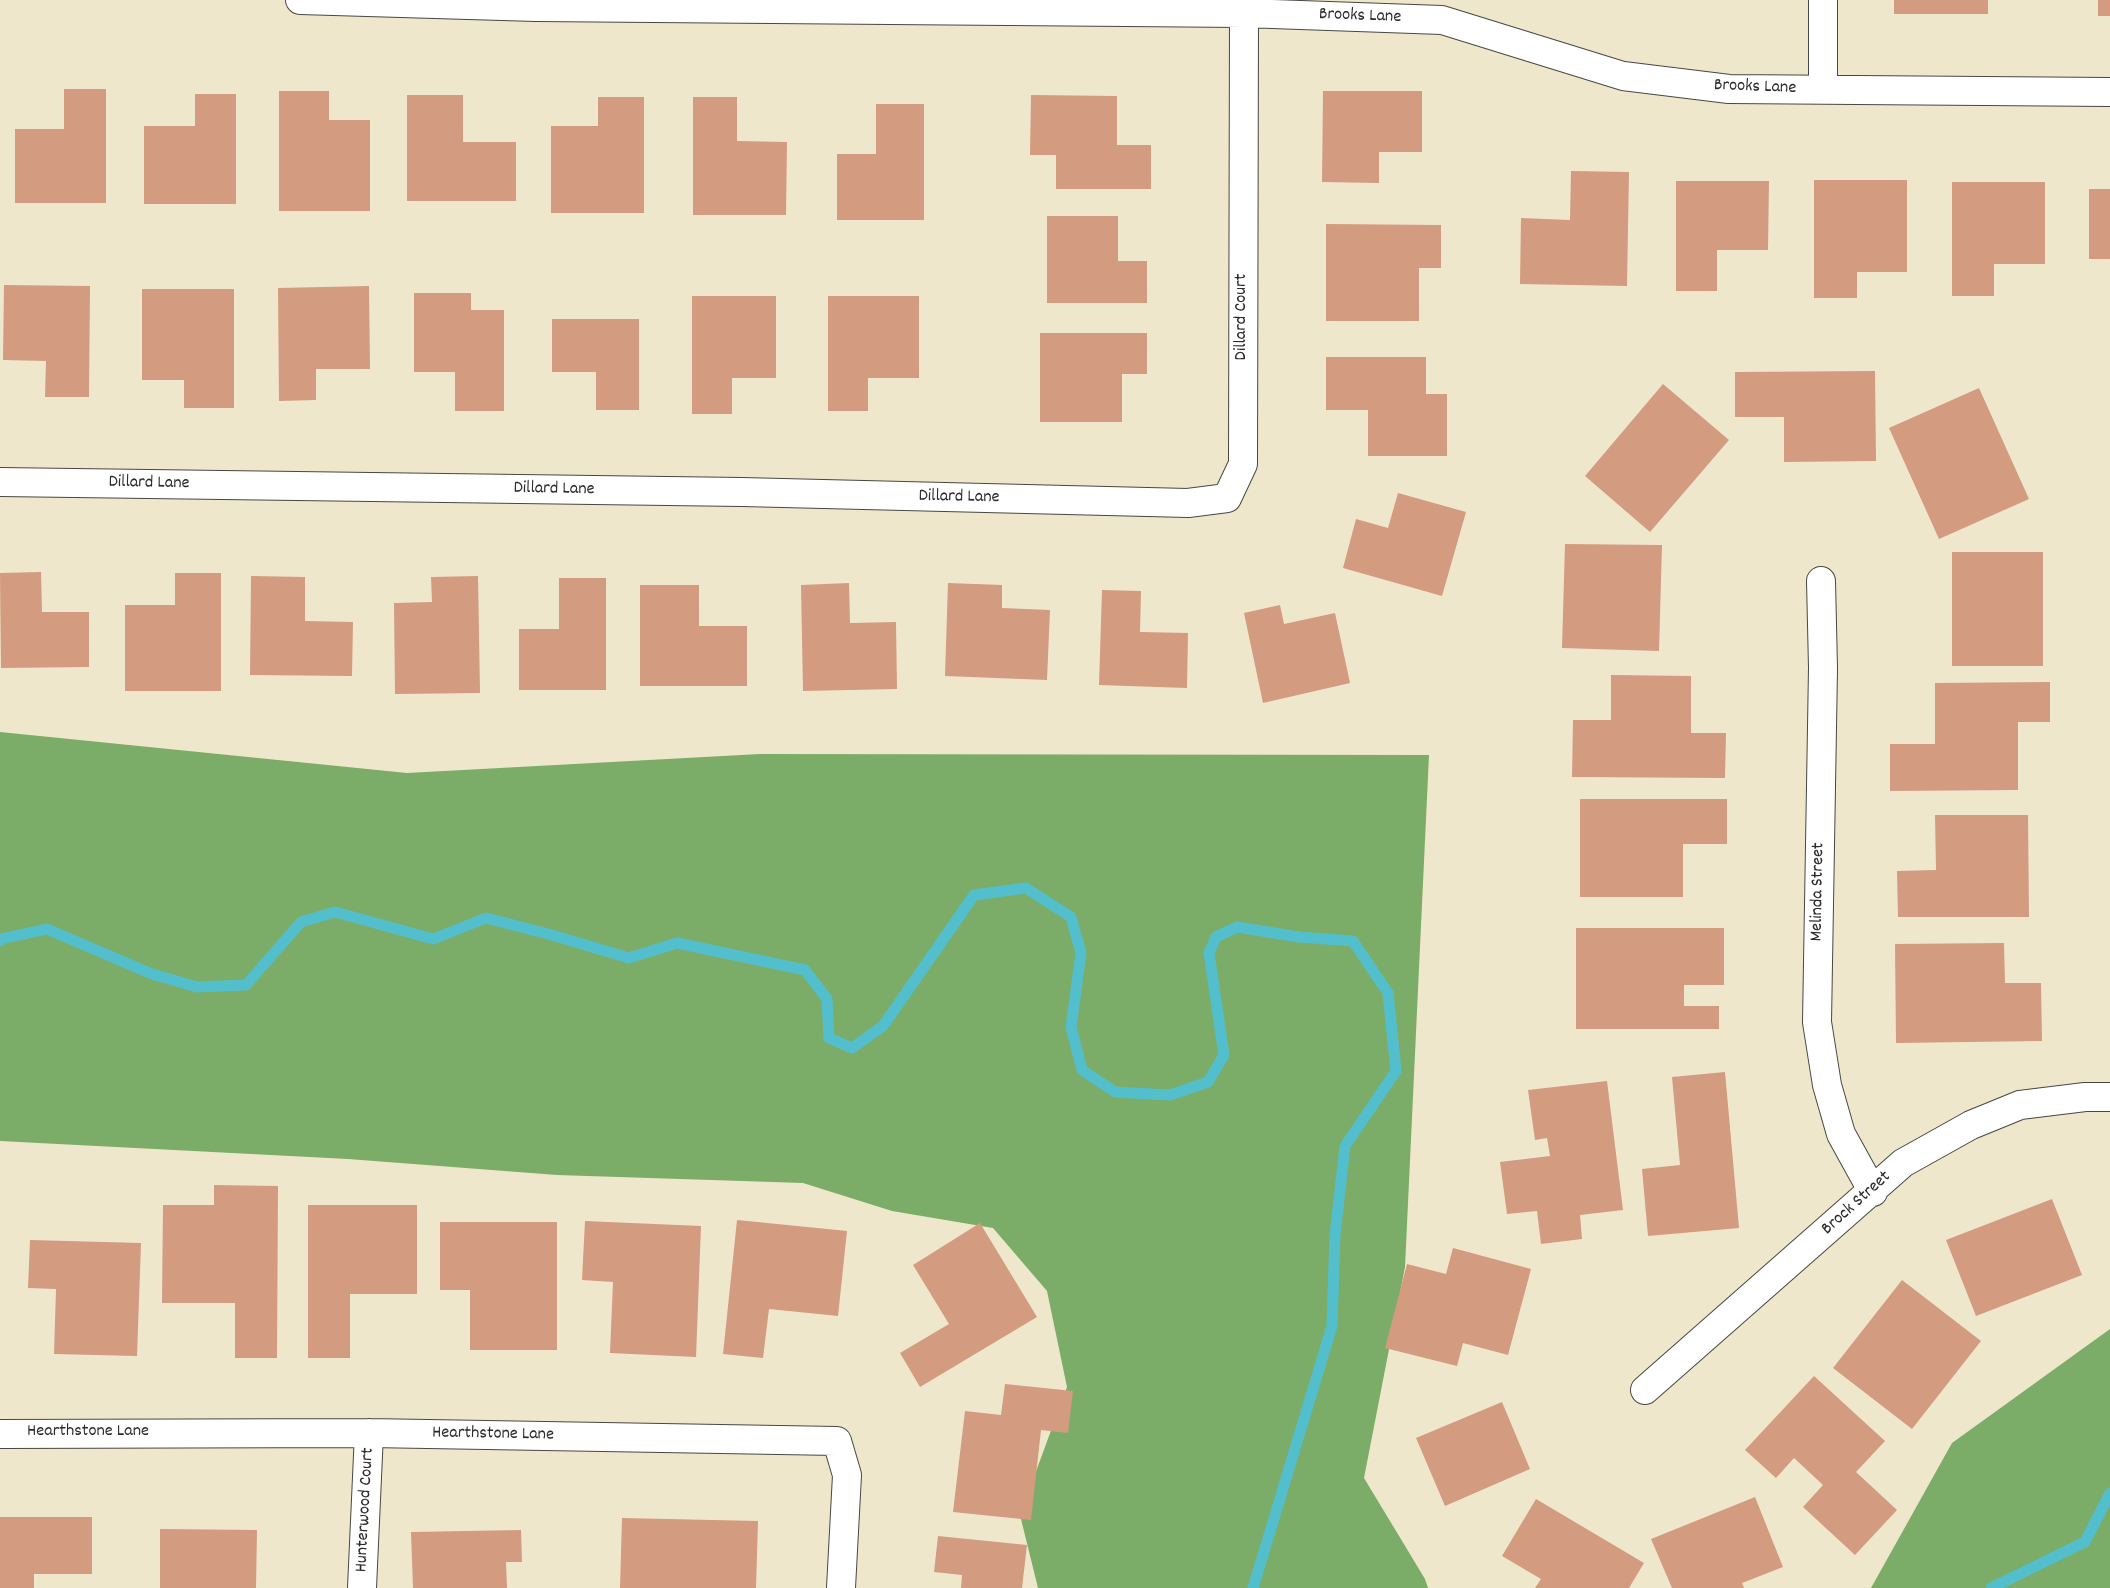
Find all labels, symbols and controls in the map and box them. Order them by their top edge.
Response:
street label: Brooks Lane [1318,5,1402,29]
street label: Brooks Lane [1713,76,1797,100]
street label: Dillard Court [1232,274,1254,360]
street label: Dillard Lane [108,472,190,496]
street label: Dillard Lane [513,478,595,502]
street label: Dillard Lane [918,486,1000,510]
street label: Melinda Street [1807,842,1831,942]
street label: Brock Street [1818,1167,1896,1241]
street label: Hearthstone Lane [27,1422,149,1444]
street label: Hearthstone Lane [432,1423,554,1447]
street label: Hunterwood Court [352,1447,380,1573]

